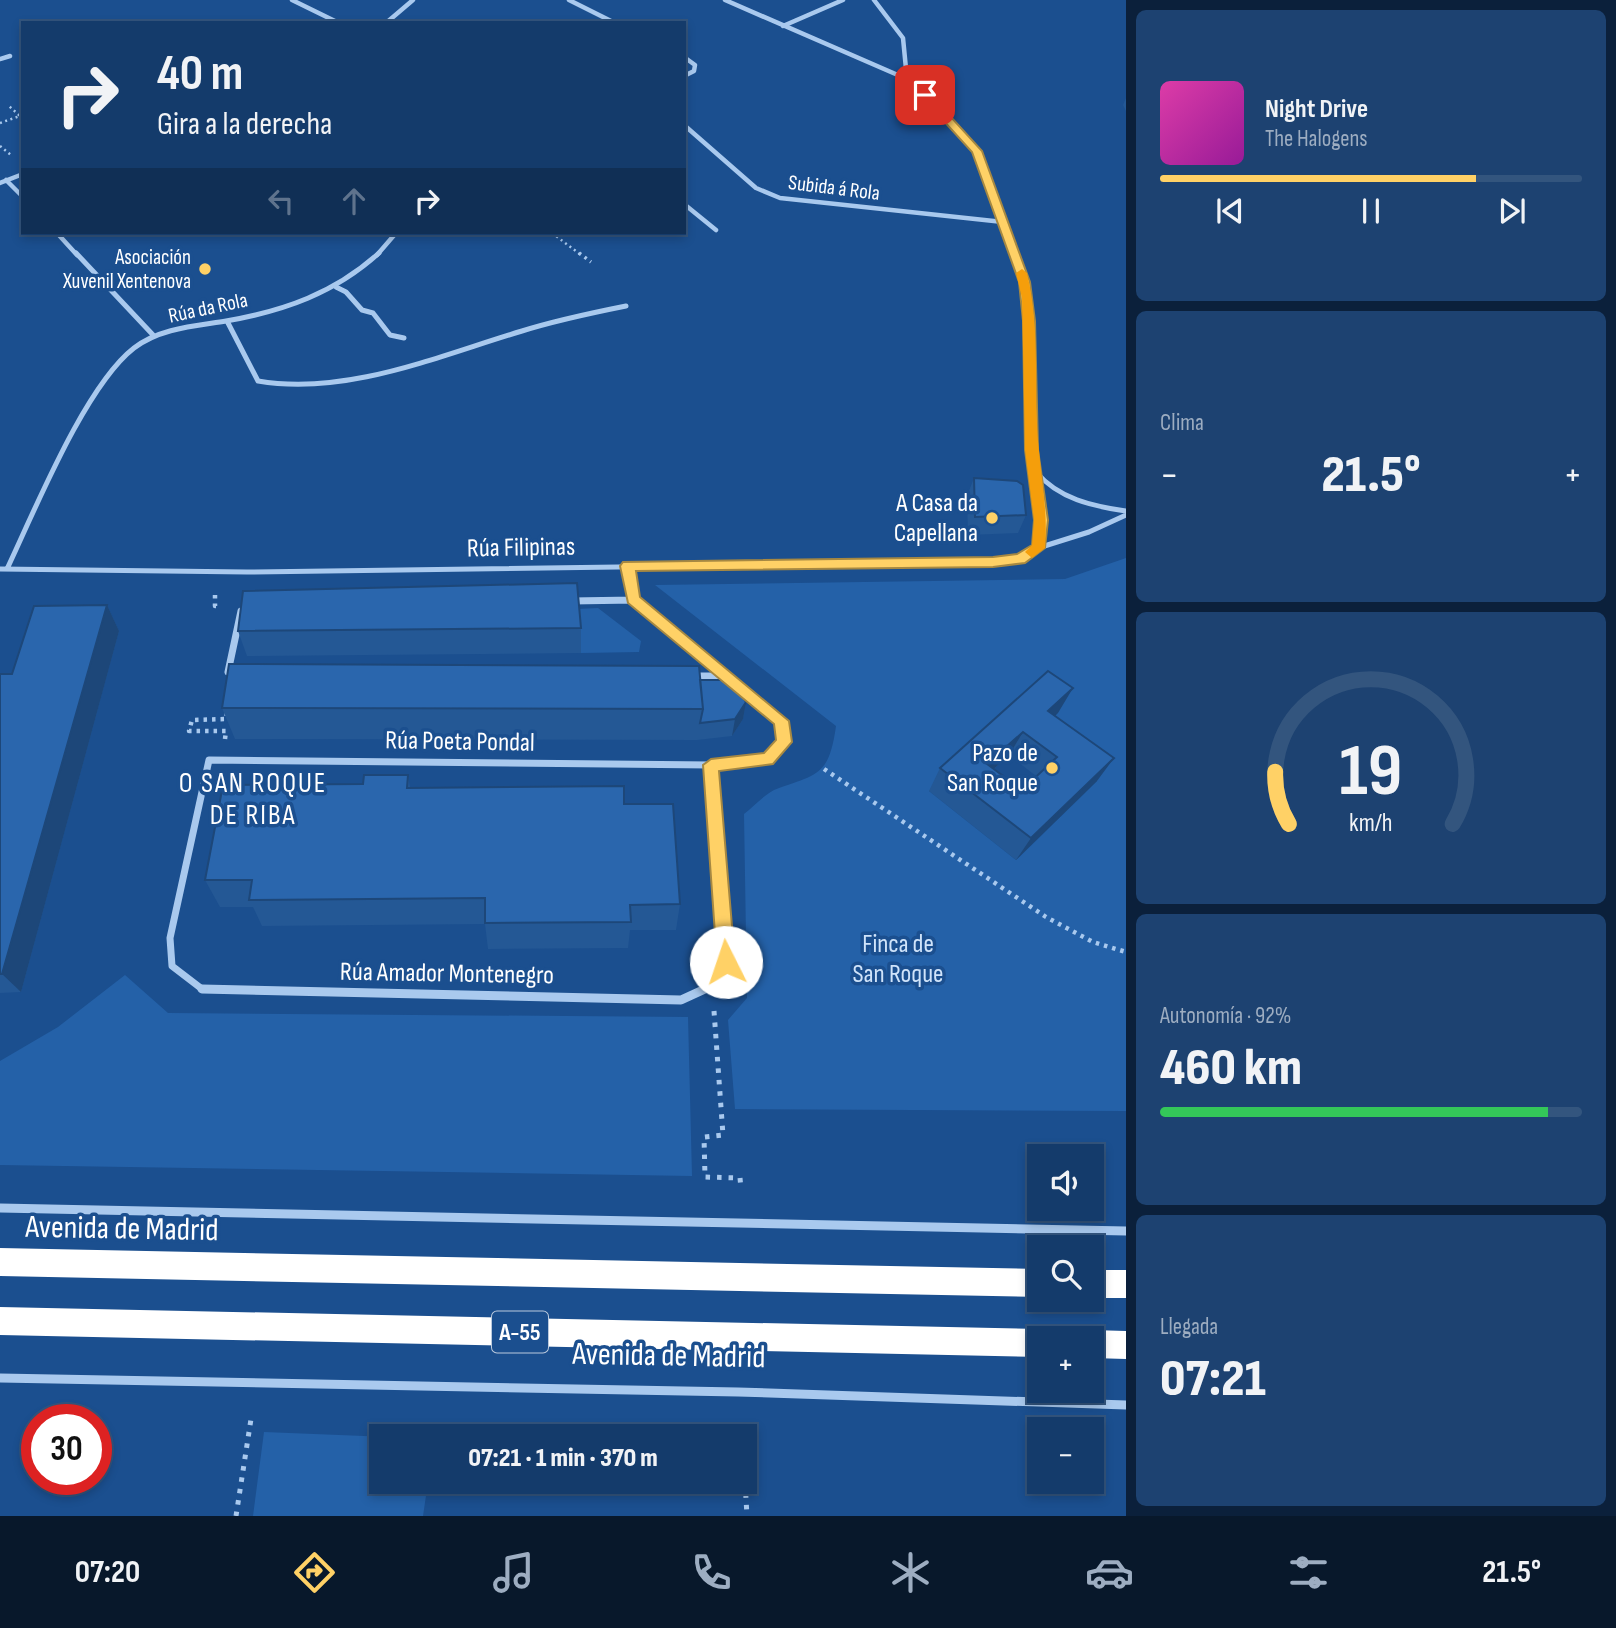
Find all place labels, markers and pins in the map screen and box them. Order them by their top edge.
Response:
pin [895,65,955,125]
place label: Asociación Xuvenil Xentenova [62,245,191,294]
marker: Asociación Xuvenil Xentenova [197,261,213,277]
place label: A Casa da Capellana [894,488,978,549]
marker: A Casa da Capellana [984,510,1000,526]
place label: Pazo de San Roque [947,738,1038,799]
marker: Pazo de San Roque [1044,760,1060,776]

